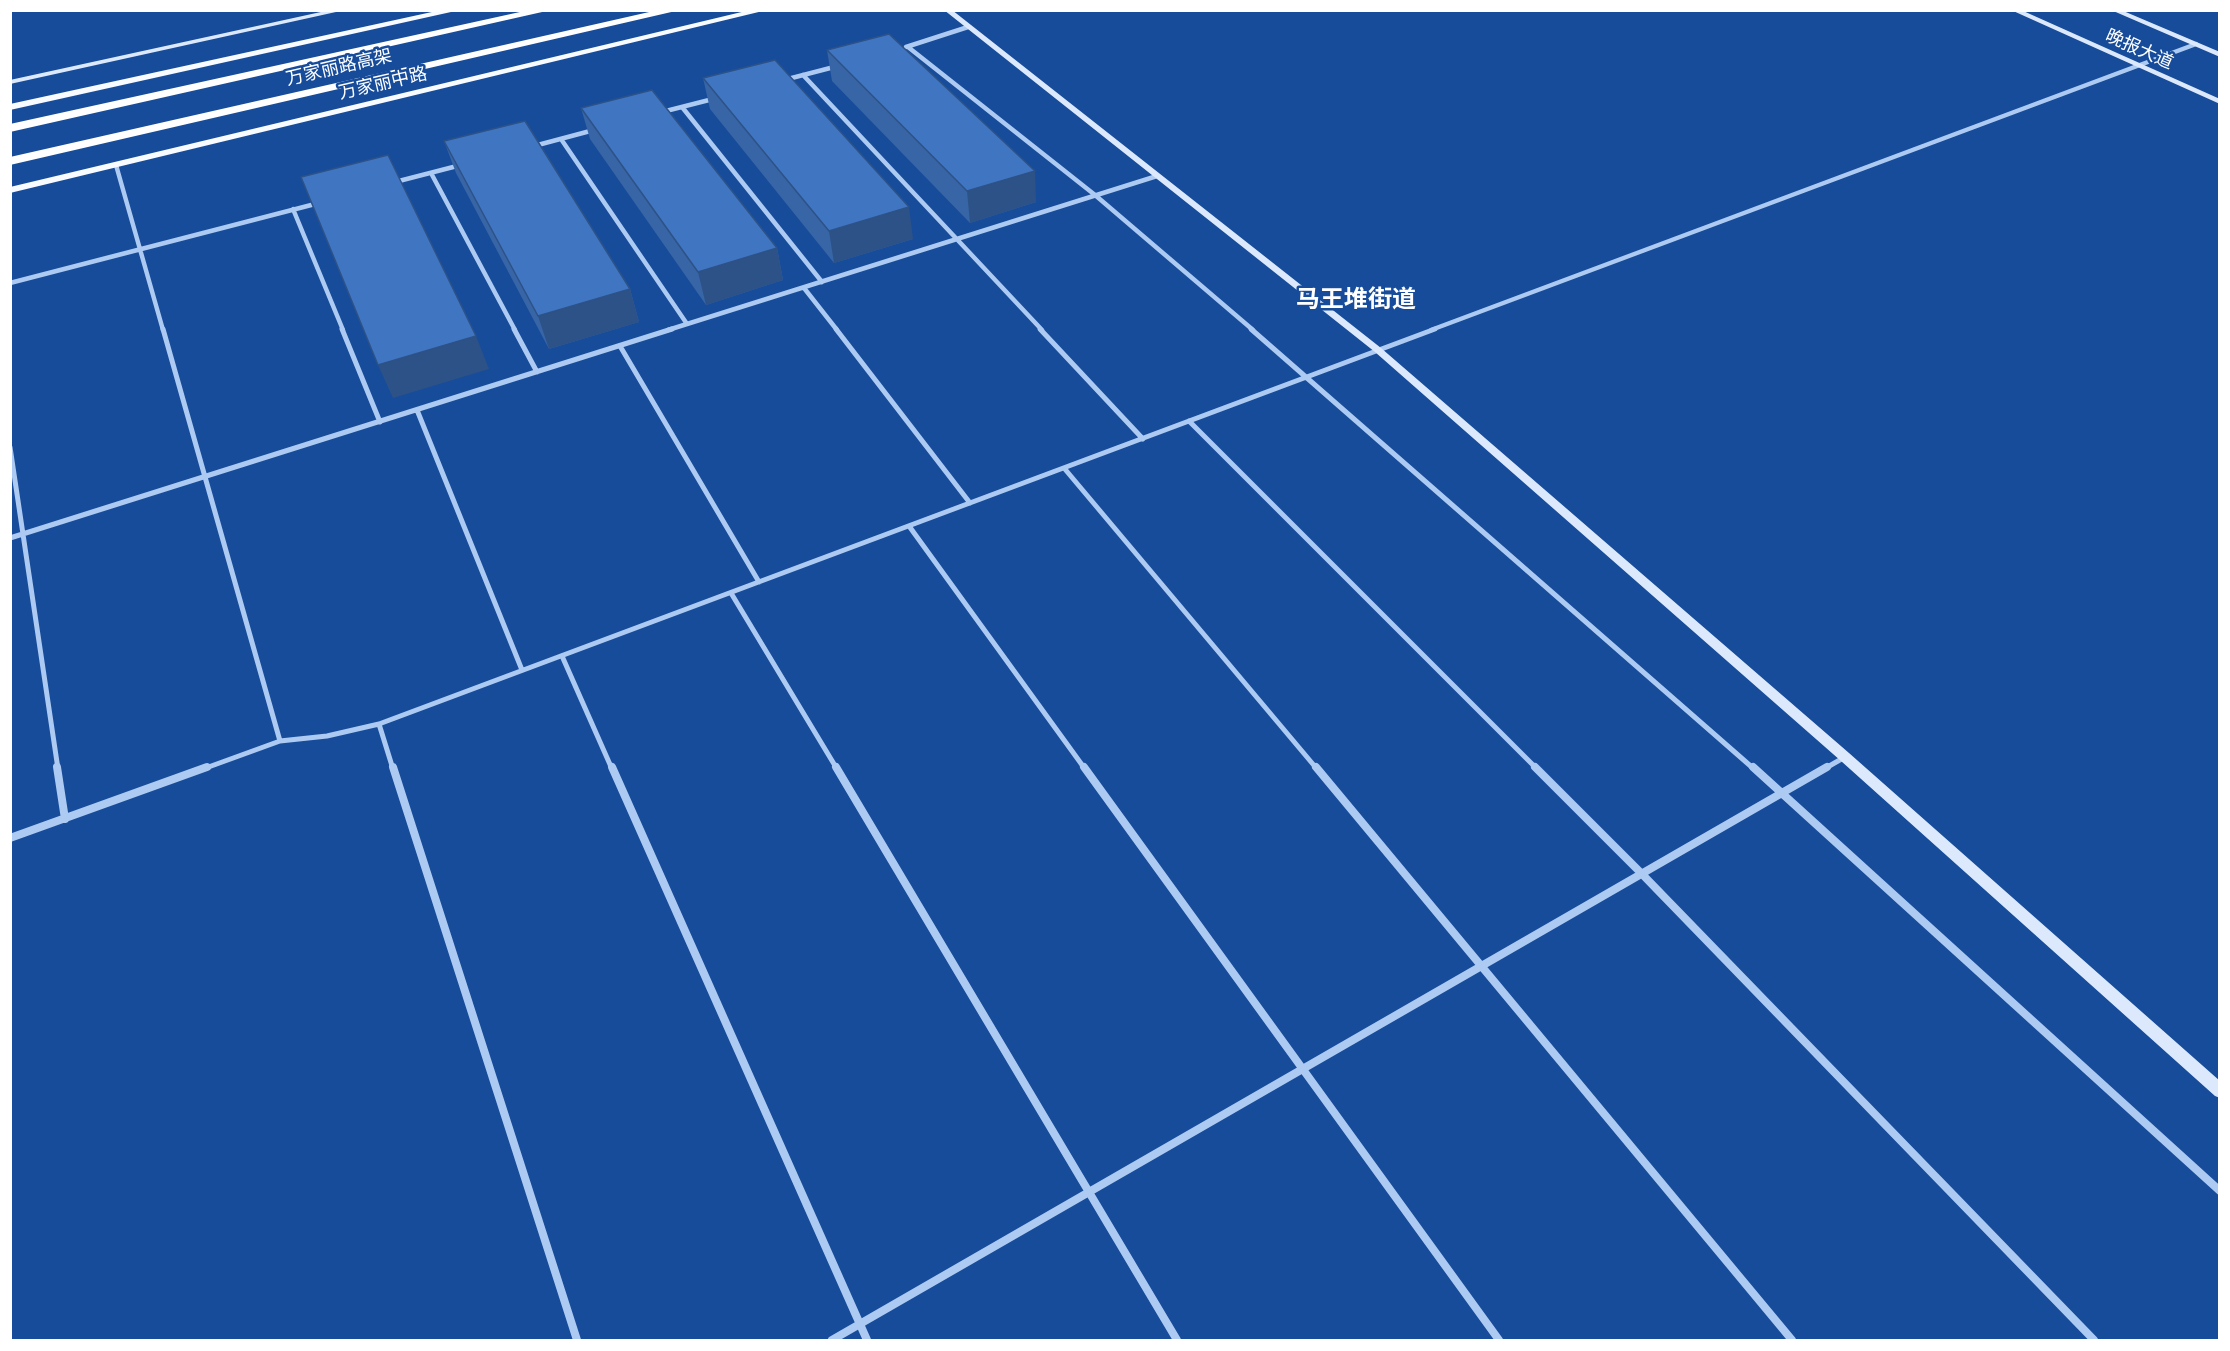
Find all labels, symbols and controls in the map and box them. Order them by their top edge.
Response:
street label: 晚报大道 [2102,25,2176,75]
street label: 万家丽路高架 [284,45,394,91]
street label: 万家丽中路 [337,63,429,105]
district label: 马王堆街道 [1296,286,1416,314]

